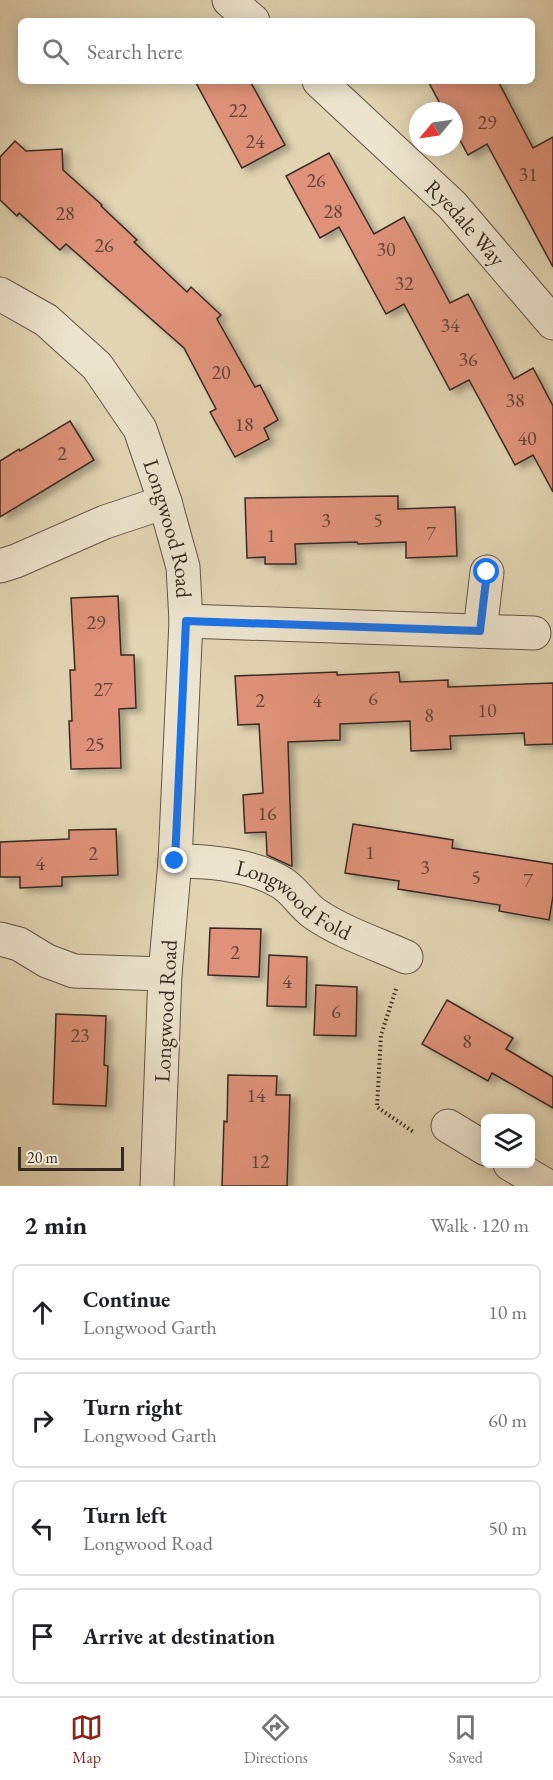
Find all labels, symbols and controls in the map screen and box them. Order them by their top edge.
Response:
search box [18,18,535,84]
icon: search [39,35,72,68]
text: Search here [87,37,182,66]
house number: 22 [228,97,248,123]
north arrow [409,102,463,156]
house number: 29 [477,109,497,135]
house number: 24 [245,128,265,154]
house number: 31 [518,161,538,187]
house number: 26 [306,167,326,193]
street label: Ryedale Way [419,173,512,273]
house number: 28 [323,198,343,224]
house number: 28 [55,200,75,226]
house number: 26 [94,232,114,258]
house number: 30 [376,236,396,262]
house number: 32 [394,270,414,296]
house number: 34 [440,312,460,338]
house number: 36 [458,346,478,372]
house number: 20 [211,359,231,385]
house number: 38 [505,387,525,413]
house number: 18 [234,411,254,437]
house number: 40 [517,425,537,451]
house number: 2 [57,440,67,466]
street label: Longwood Road [136,455,199,600]
house number: 3 [321,507,331,533]
house number: 5 [373,507,383,533]
house number: 7 [426,520,436,546]
house number: 1 [266,522,276,548]
route start [473,558,499,584]
house number: 29 [86,609,106,635]
house number: 27 [93,676,113,702]
house number: 6 [368,685,378,711]
house number: 2 [255,687,265,713]
house number: 4 [312,687,322,713]
house number: 10 [477,697,497,723]
house number: 8 [424,702,434,728]
house number: 25 [85,731,105,757]
house number: 16 [257,800,277,826]
house number: 1 [365,839,375,865]
house number: 2 [88,840,98,866]
route end [161,847,187,873]
house number: 4 [35,850,45,876]
street label: Longwood Fold [233,853,357,947]
house number: 3 [420,854,430,880]
house number: 5 [471,864,481,890]
house number: 7 [523,867,533,893]
street label: Longwood Road [147,938,184,1083]
house number: 2 [230,939,240,965]
house number: 4 [282,968,292,994]
house number: 6 [331,998,341,1024]
house number: 23 [70,1022,90,1048]
house number: 8 [462,1028,472,1054]
house number: 14 [246,1082,266,1108]
map controls [481,1114,535,1168]
button: layers [481,1114,535,1168]
scale bar [18,1144,124,1172]
text: 20 m [27,1147,58,1168]
house number: 12 [250,1148,270,1174]
text: 2 min [24,1208,87,1242]
text: Walk · 120 m [430,1212,529,1238]
text: Continue [83,1285,170,1314]
icon: ahead [26,1296,59,1329]
text: 10 m [488,1299,527,1325]
text: Longwood Garth [83,1314,217,1340]
text: Turn right [83,1393,182,1422]
icon: right [26,1404,59,1437]
text: 60 m [488,1407,527,1433]
text: Longwood Garth [83,1422,217,1448]
text: Turn left [83,1501,167,1530]
icon: left [26,1512,59,1545]
text: 50 m [488,1515,527,1541]
text: Longwood Road [83,1530,213,1556]
icon: arrive [26,1620,59,1653]
text: Arrive at destination [83,1622,275,1651]
tab: Map [70,1711,103,1768]
tab: Directions [244,1711,308,1768]
tab: Saved [448,1711,483,1768]

